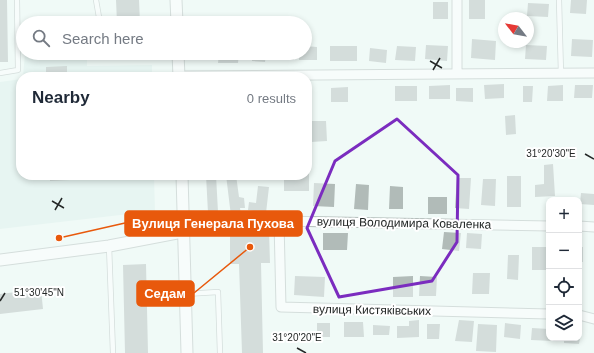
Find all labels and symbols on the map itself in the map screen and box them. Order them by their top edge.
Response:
north arrow [498,12,534,48]
text: 31°20'30"E [526,148,576,159]
callout: Вулиця Генерала Пухова [125,211,302,236]
street label: вулиця Володимира Коваленка [317,214,492,232]
text: Вулиця Генерала Пухова [132,216,295,231]
callout: Седам [137,281,194,306]
text: Седам [144,286,186,301]
text: 51°30'45"N [14,287,64,298]
street label: вулиця Кистяківських [313,302,431,318]
text: 31°20'20"E [272,332,322,343]

